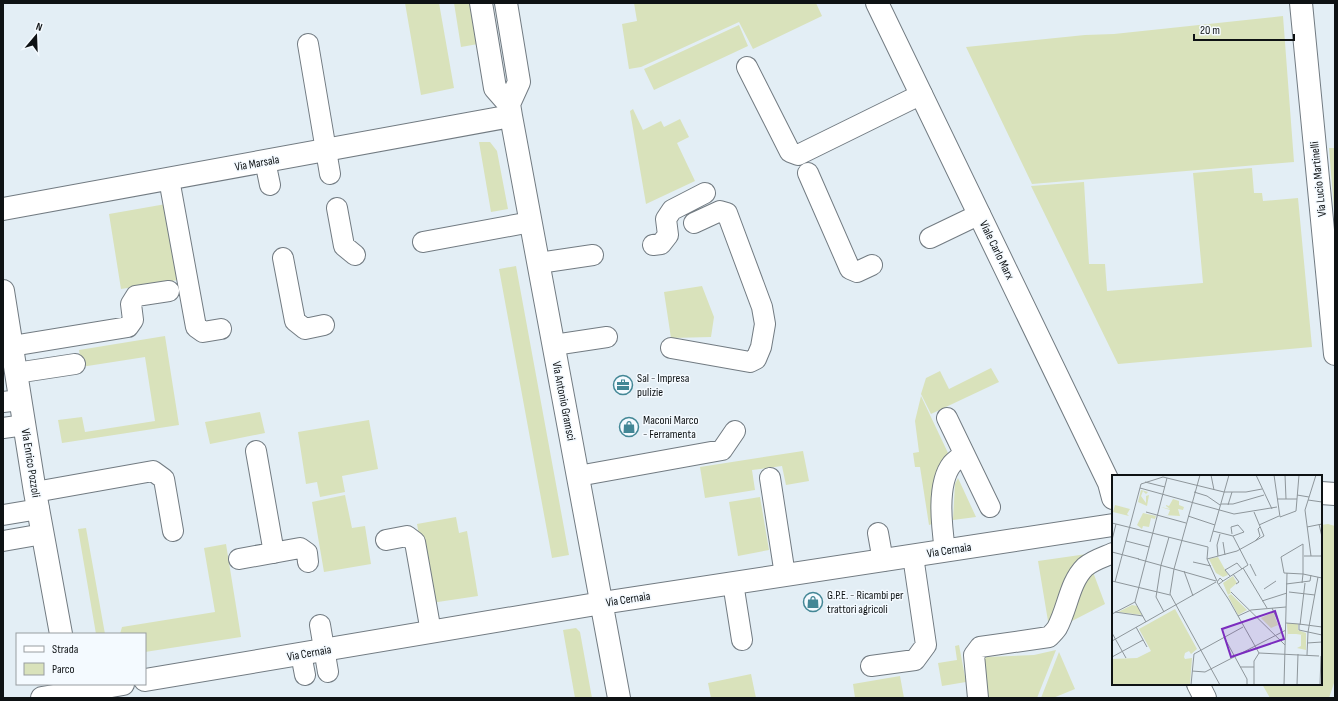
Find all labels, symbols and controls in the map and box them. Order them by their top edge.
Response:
north arrow [16,16,56,56]
scale bar [1194,16,1294,42]
text: N [34,20,44,34]
text: 20 m [1200,23,1220,38]
street label: Via Lucio Martinelli [1307,141,1330,217]
street label: Via Marsala [234,152,281,175]
street label: Viale Carlo Marx [976,218,1017,283]
street label: Via Antonio Gramsci [548,360,579,442]
place label: Sal - Impresa pulizie [637,371,690,400]
office icon: Sal - Impresa pulizie [612,374,634,396]
place label: Maconi Marco - Ferramenta [643,413,699,442]
shop icon: Maconi Marco - Ferramenta [618,416,640,438]
street label: Via Enrico Pozzoli [18,428,43,499]
inset map [1112,475,1322,685]
street label: Via Cernaia [926,540,973,561]
place label: G.P.E. - Ricambi per trattori agricoli [827,588,904,617]
street label: Via Cernaia [605,589,652,610]
shop icon: G.P.E. - Ricambi per trattori agricoli [802,591,824,613]
legend [16,633,146,685]
text: Strada [52,642,79,657]
street label: Via Cernaia [286,642,333,665]
text: Parco [52,662,75,677]

